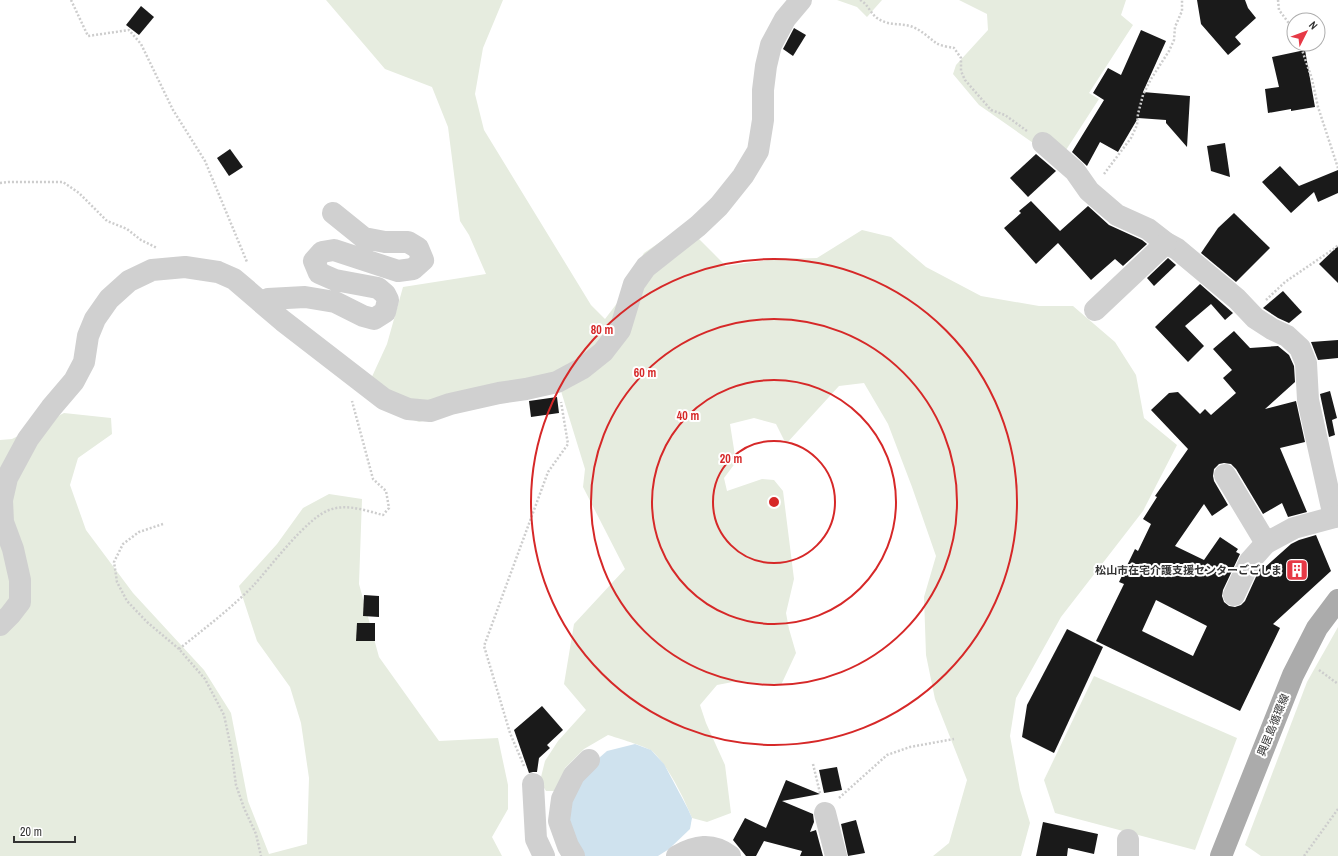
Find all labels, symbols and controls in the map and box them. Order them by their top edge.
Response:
north arrow [1286,12,1326,52]
text: N [1306,18,1321,32]
text: 80 m [591,322,613,338]
text: 60 m [634,365,656,381]
text: 40 m [677,408,699,424]
text: 20 m [720,451,742,467]
centre of rings [767,495,781,509]
building icon: 松山市在宅介護支援センターごごしま [1284,557,1310,583]
place label: 松山市在宅介護支援センターごごしま [1095,563,1282,577]
street label: 興居島循環線 [1254,692,1292,758]
scale bar [14,818,75,844]
text: 20 m [20,824,42,840]

